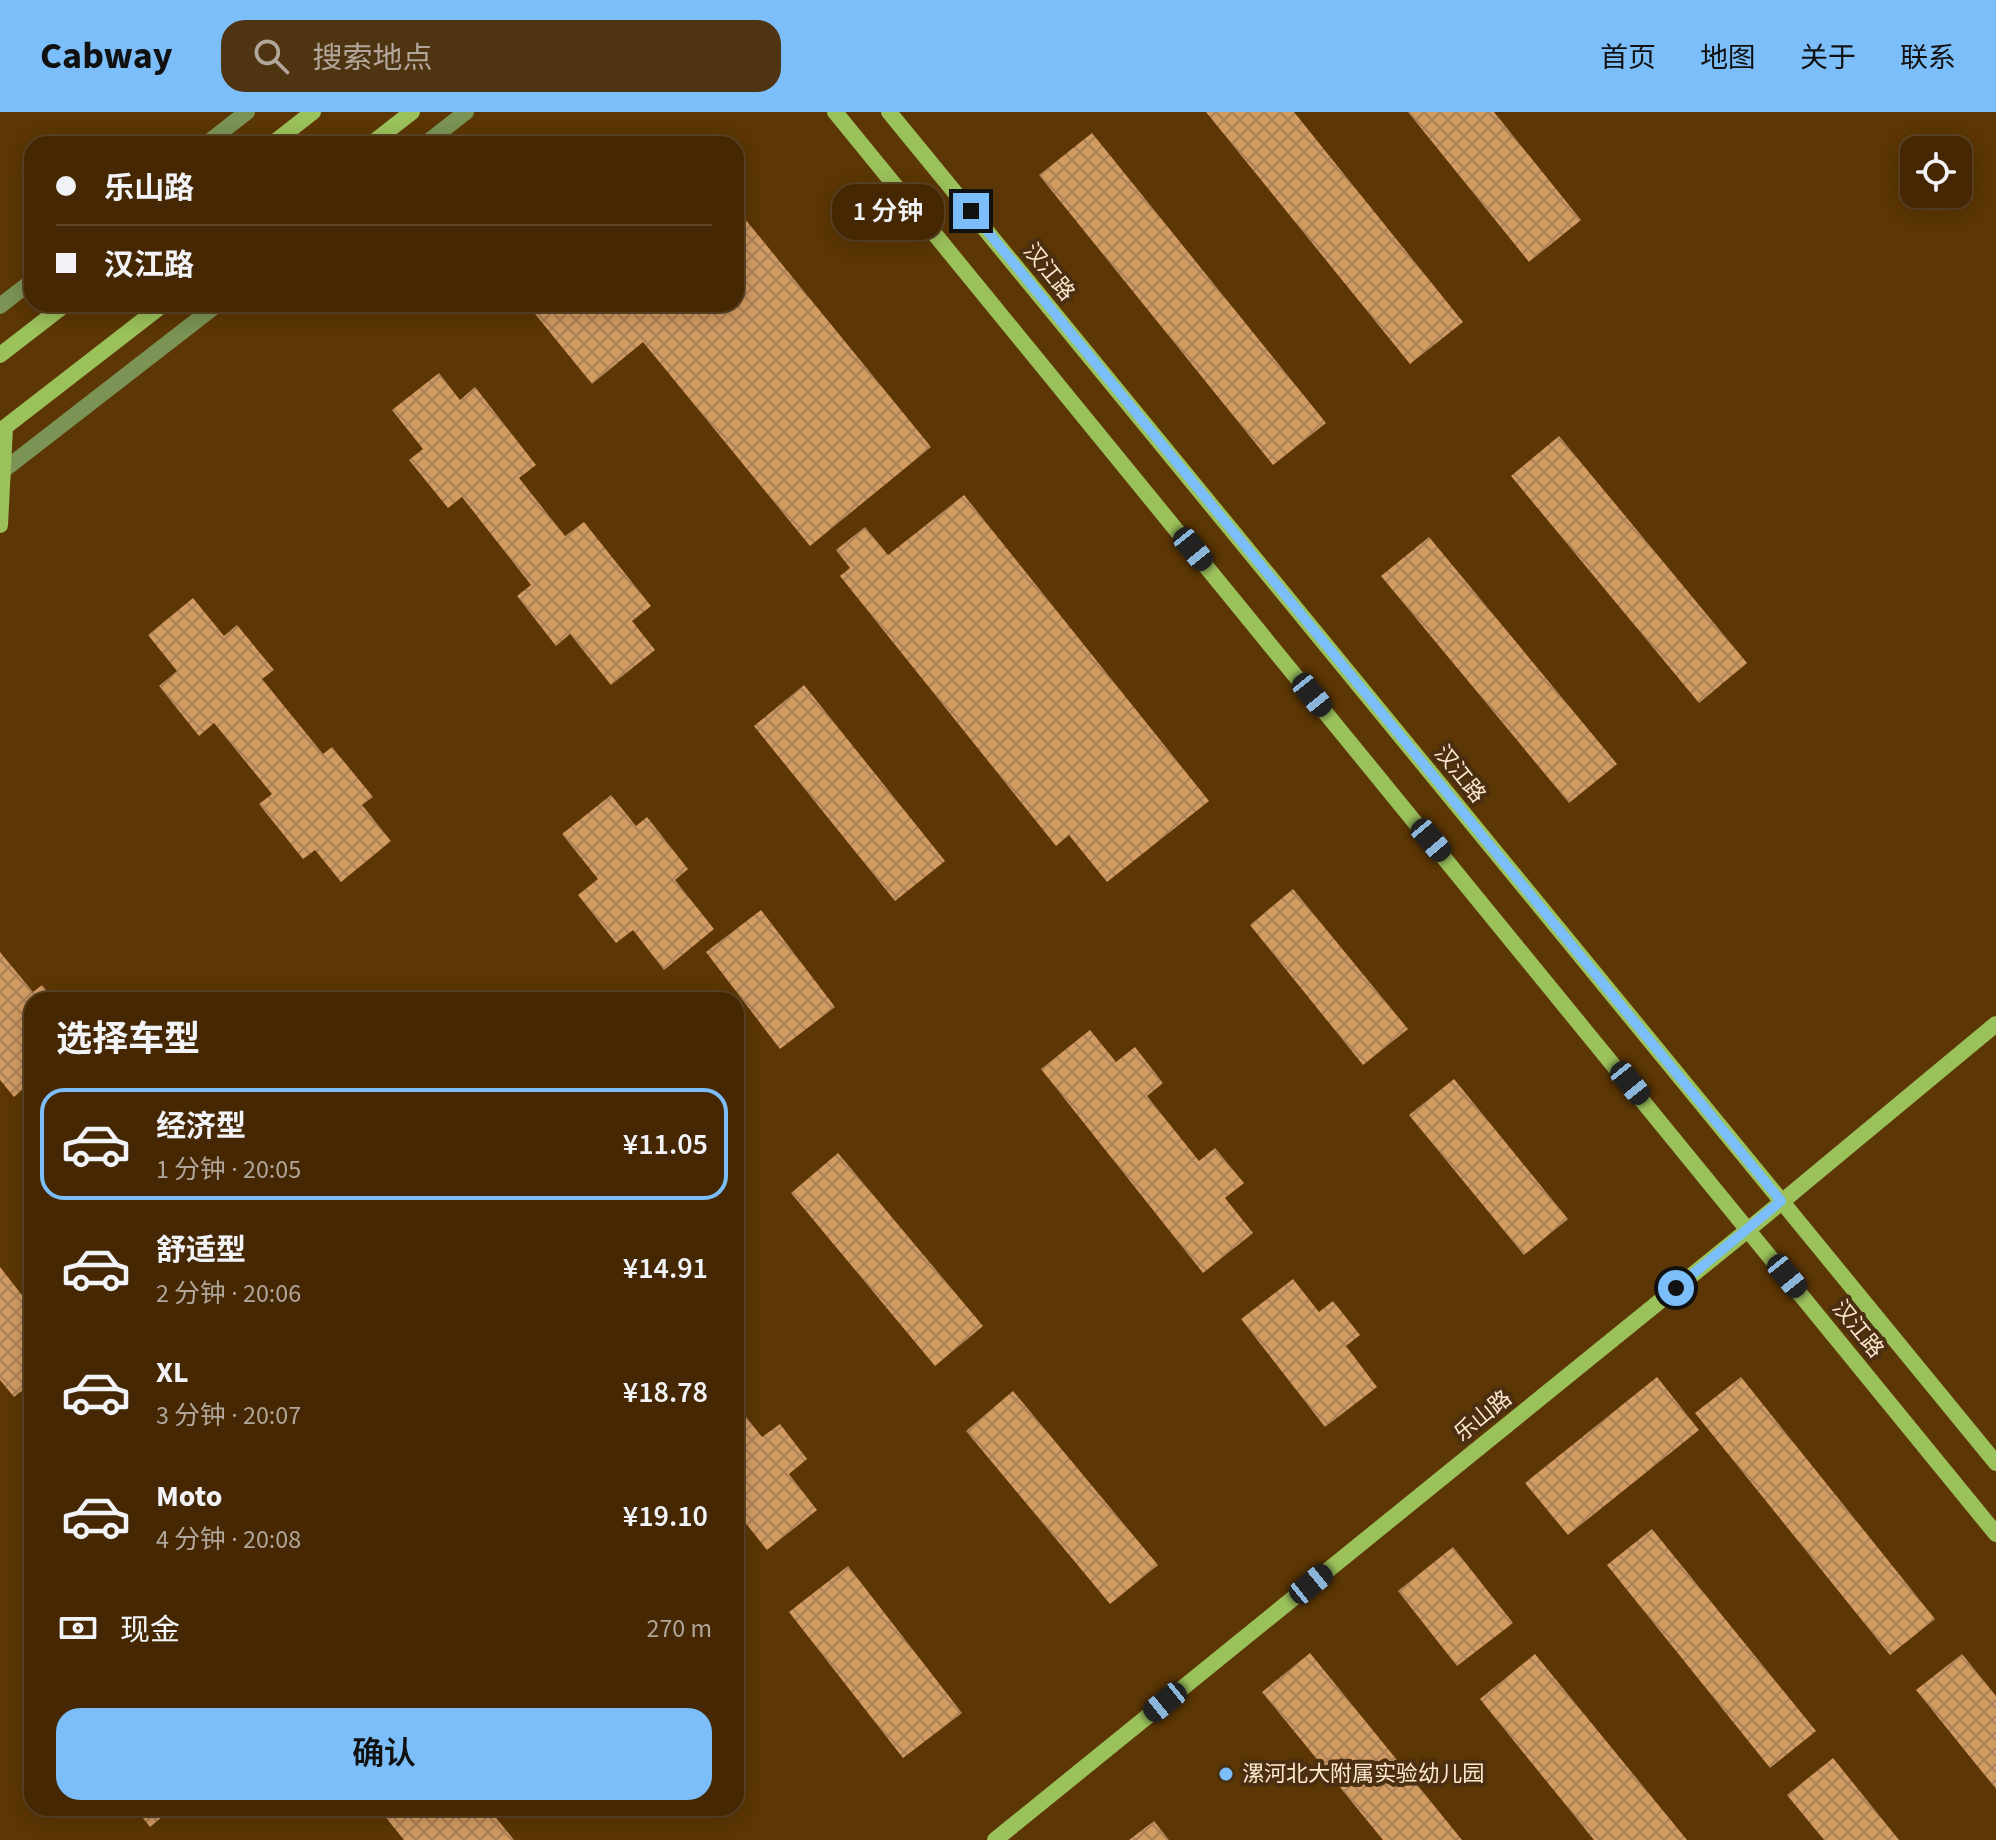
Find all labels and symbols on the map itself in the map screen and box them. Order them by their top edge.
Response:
callout: 1 分钟 [831,183,943,239]
route end [953,193,989,229]
street label: 汉江路 [1016,236,1082,308]
car [1169,523,1217,575]
car [1288,669,1336,721]
street label: 汉江路 [1427,738,1493,810]
car [1406,814,1456,866]
car [1606,1057,1654,1109]
car [1763,1250,1811,1302]
route start [1658,1270,1694,1306]
street label: 汉江路 [1825,1293,1891,1365]
street label: 乐山路 [1447,1383,1519,1449]
car [1285,1560,1337,1608]
car [1139,1678,1191,1726]
place label: 漯河北大附属实验幼儿园 [1242,1758,1484,1790]
marker: 漯河北大附属实验幼儿园 [1217,1765,1235,1783]

